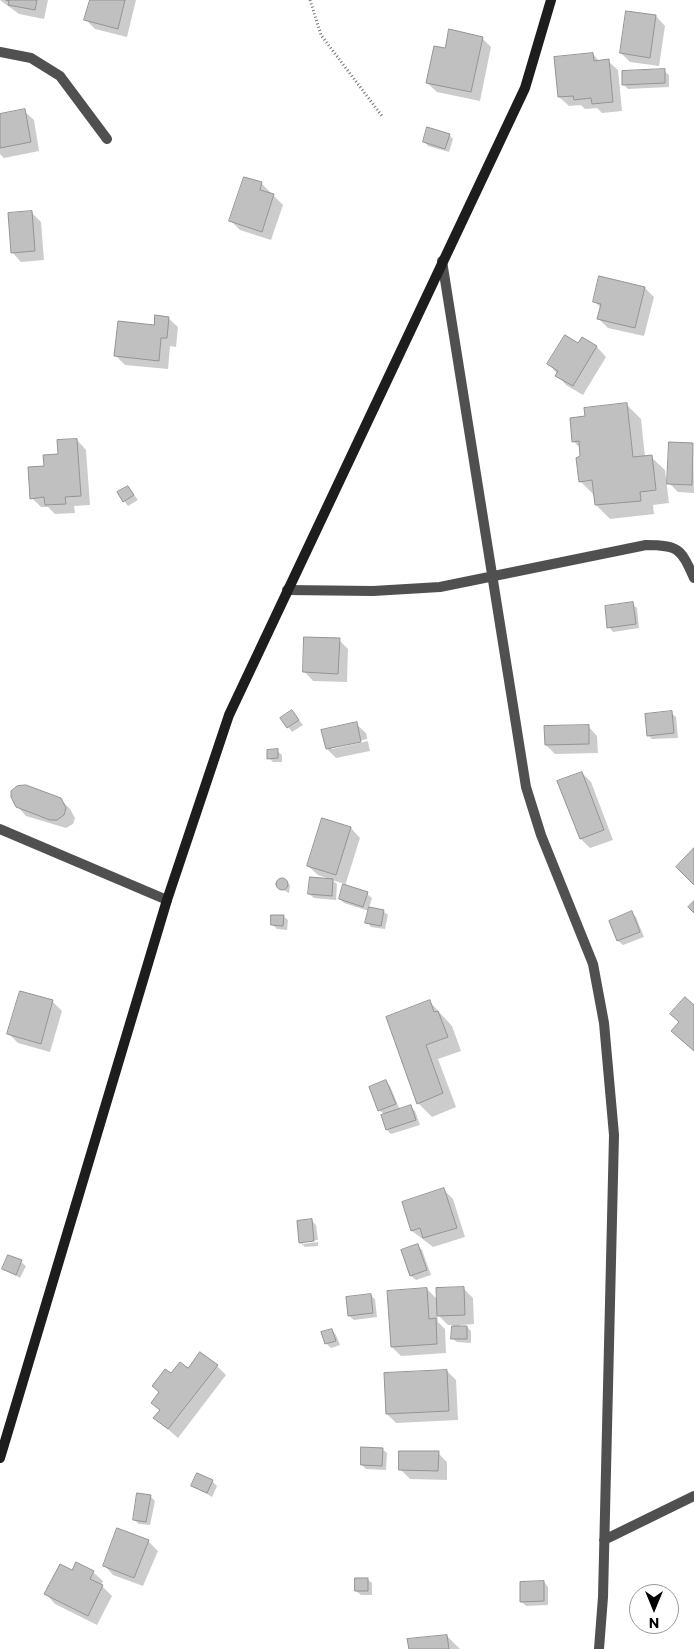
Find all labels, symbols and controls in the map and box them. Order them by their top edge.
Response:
north arrow [629,1584,679,1634]
text: N [649,1615,659,1632]

